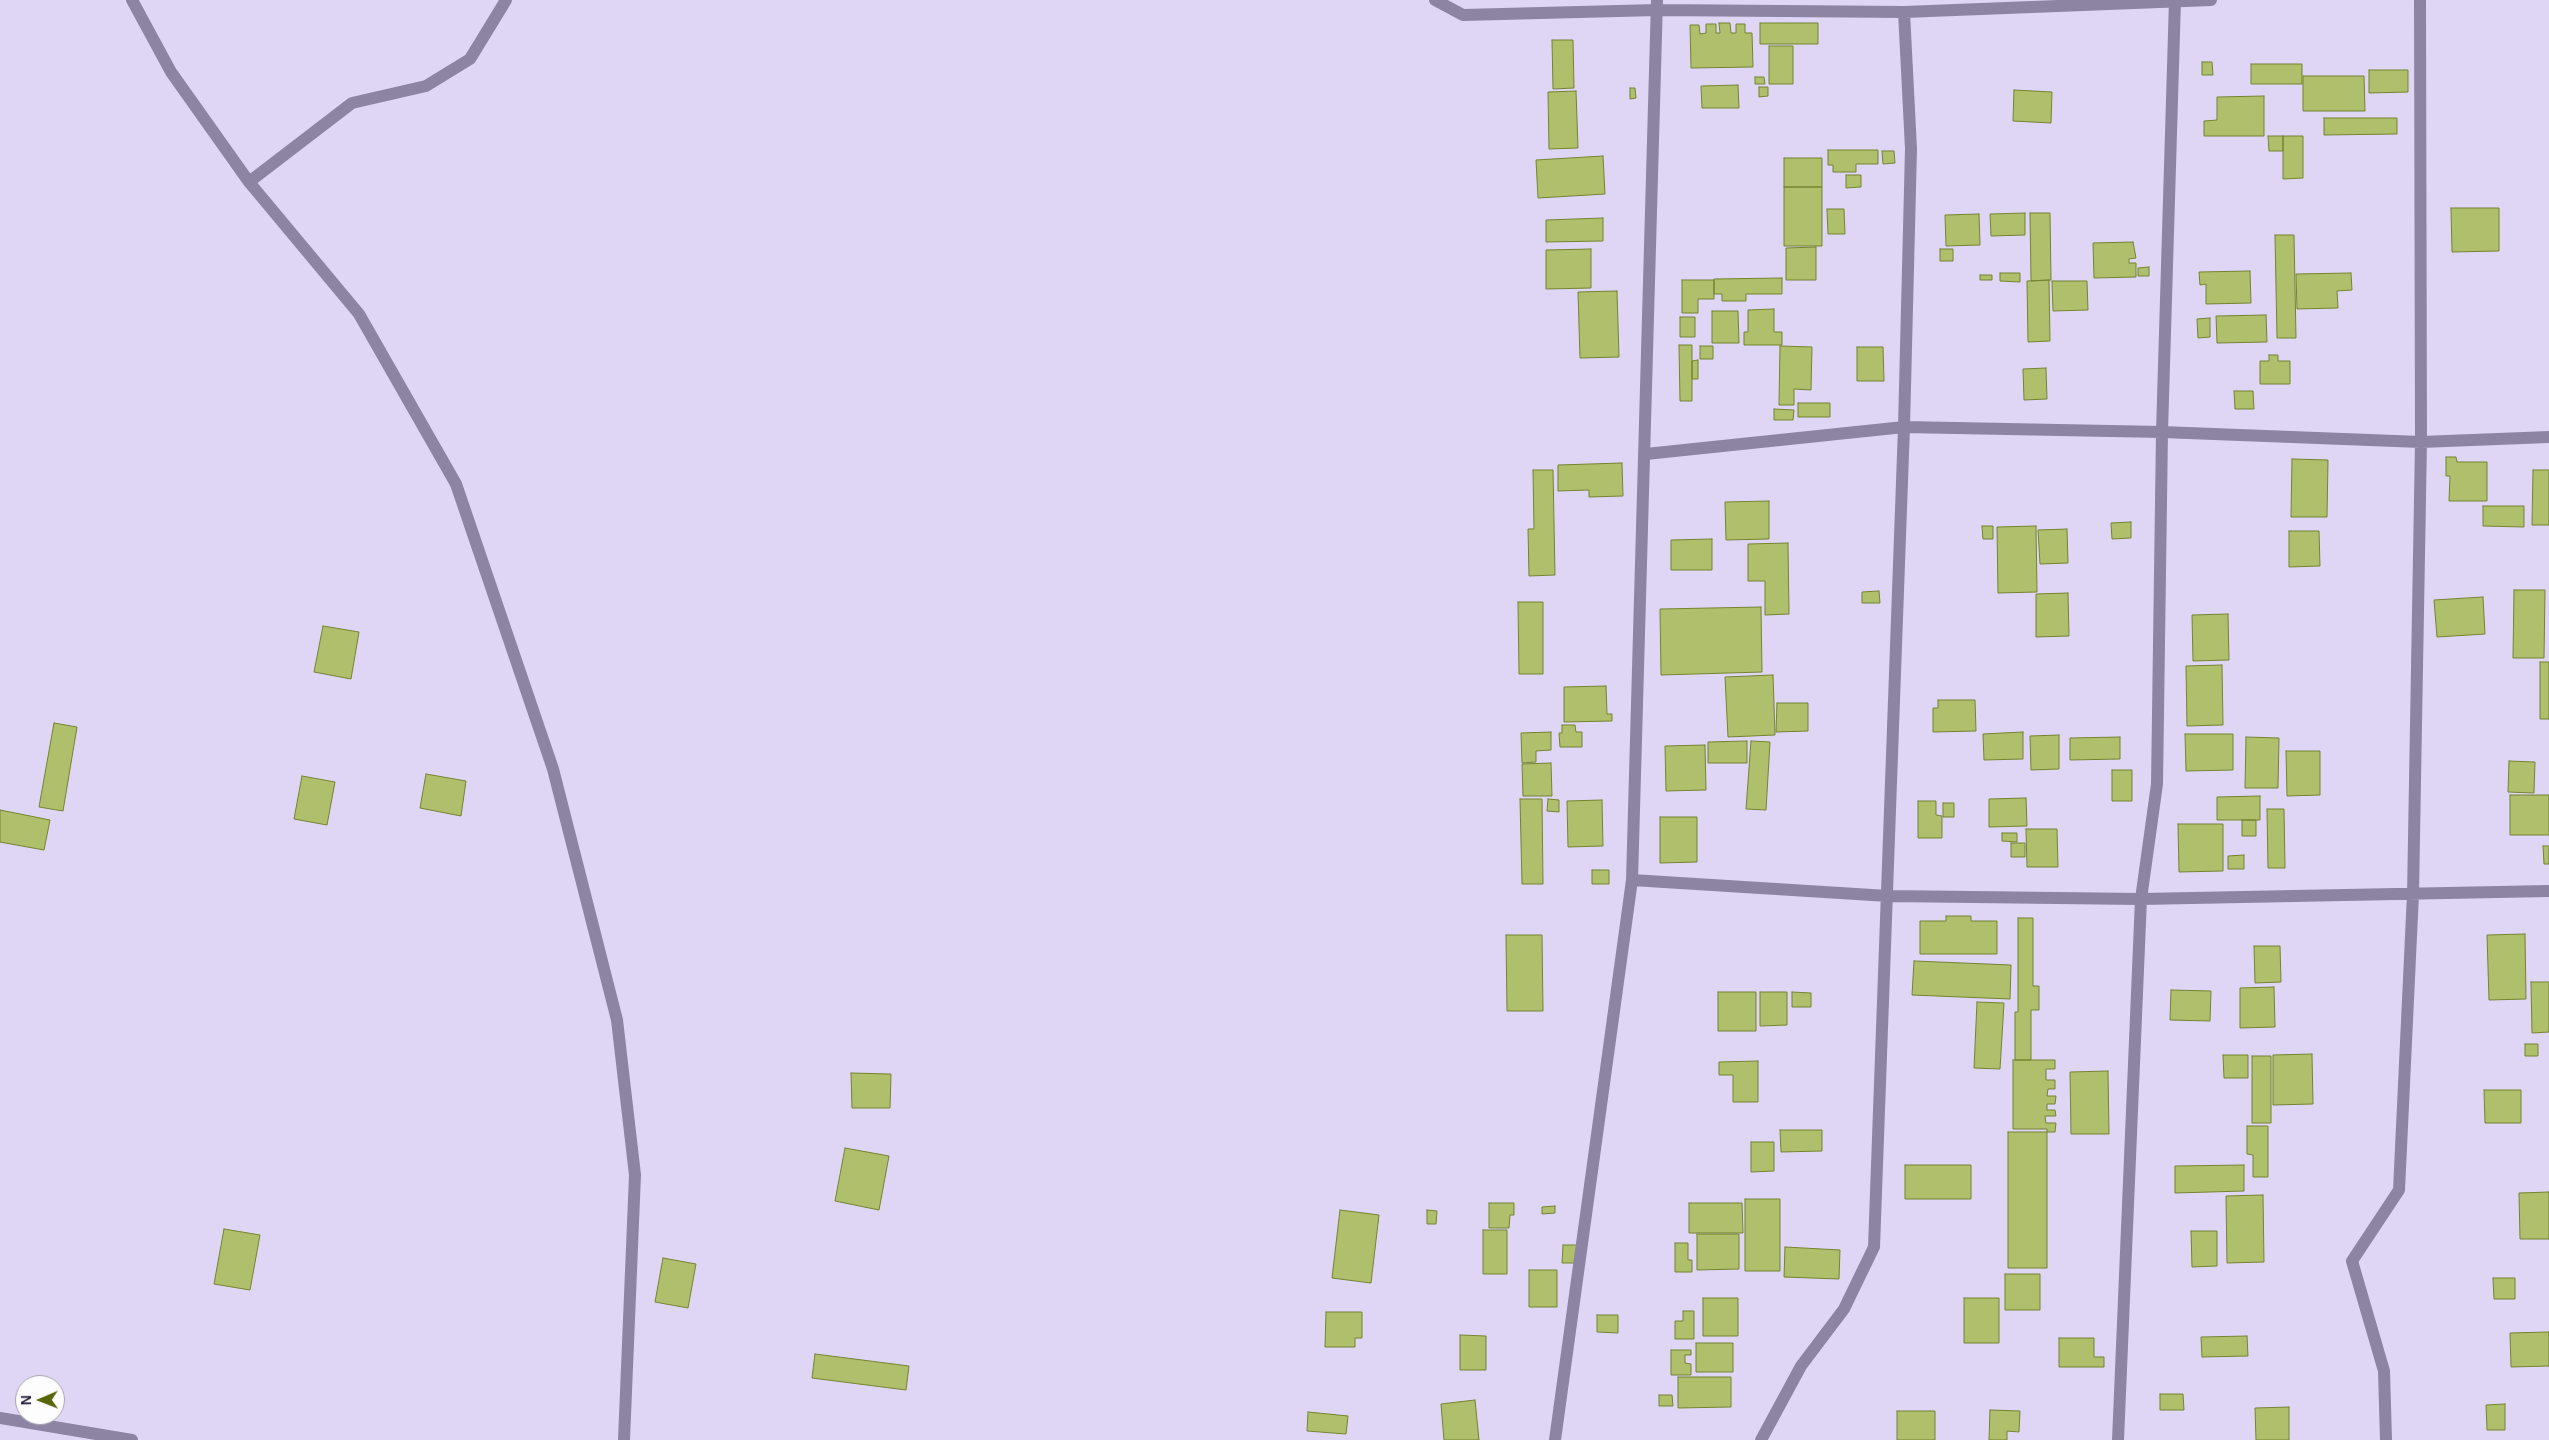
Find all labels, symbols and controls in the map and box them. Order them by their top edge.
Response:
north arrow [15,1375,65,1425]
text: N [18,1395,34,1405]

